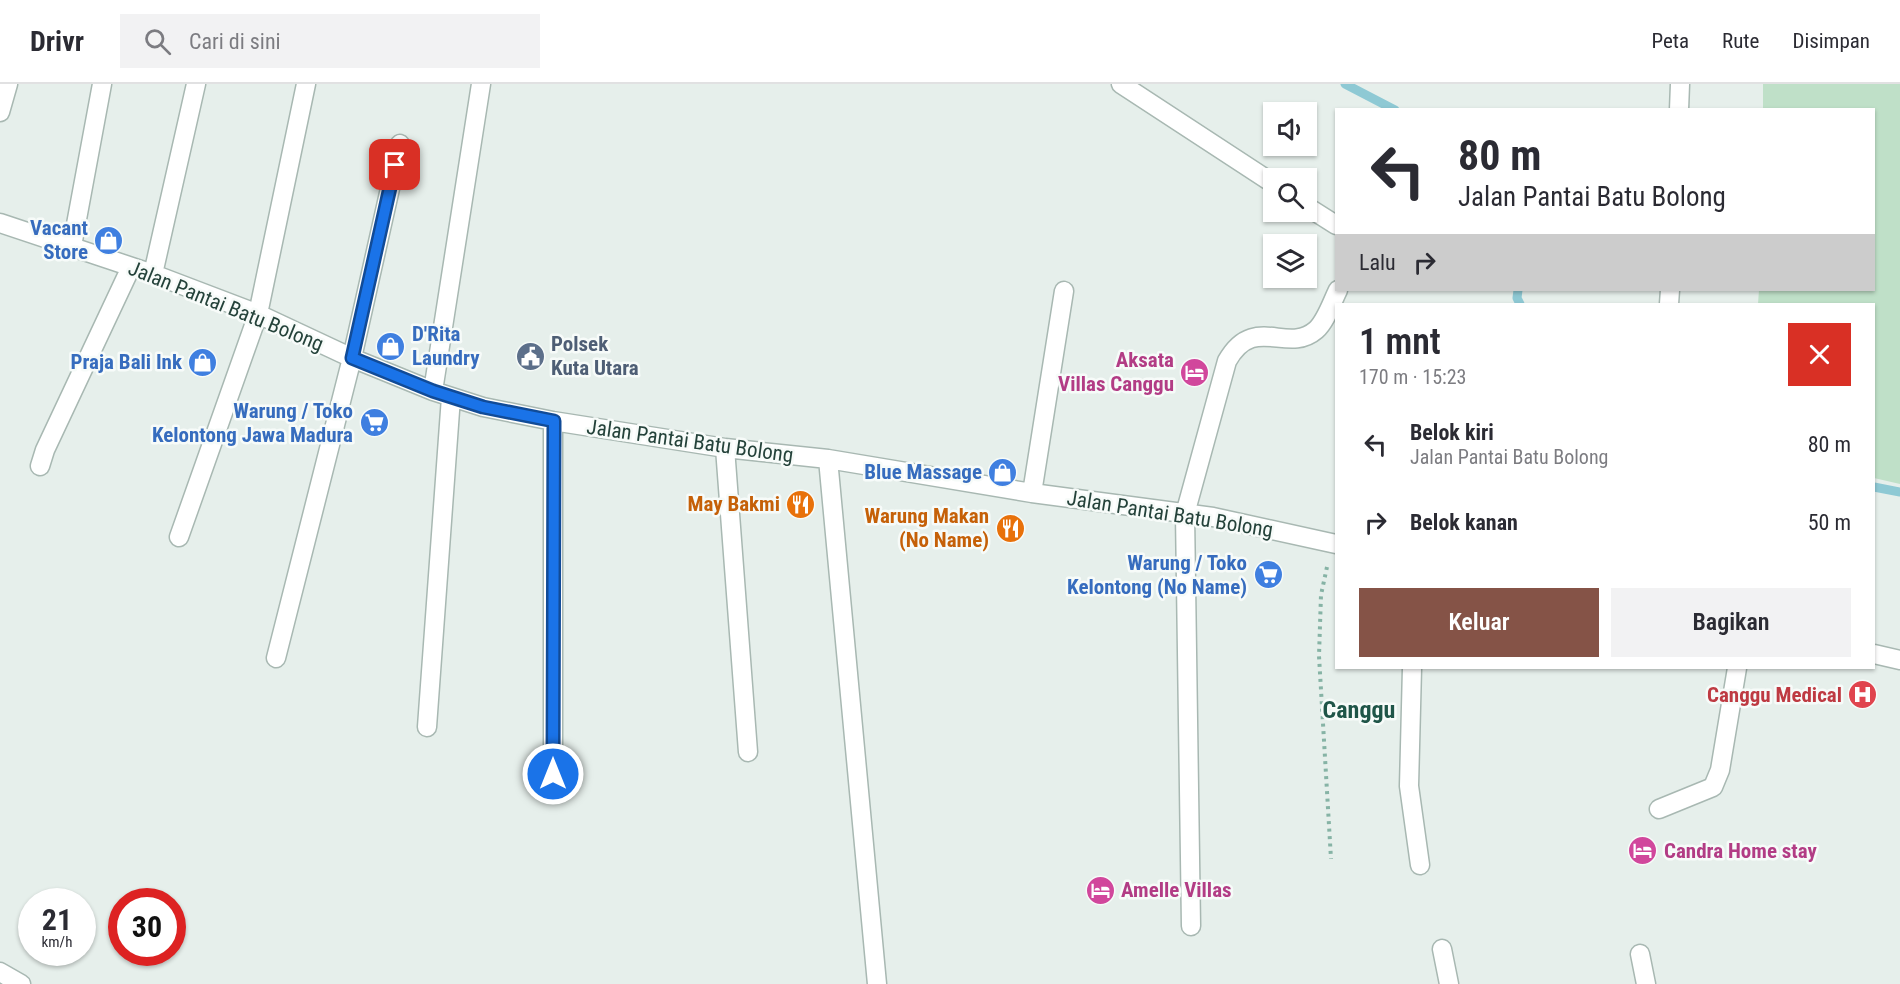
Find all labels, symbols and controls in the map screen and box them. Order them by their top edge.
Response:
search box [120,14,540,68]
text: Drivr [30,25,84,58]
icon: search [141,25,174,58]
text: Cari di sini [189,29,281,54]
text: Peta [1651,29,1689,53]
text: Rute [1722,29,1759,53]
text: Disimpan [1792,29,1870,53]
map controls [1263,102,1317,288]
button: sound [1263,102,1317,156]
text: 80 m [1458,131,1541,180]
icon: left [1359,132,1437,210]
pin [369,139,420,190]
icon: arrive [378,148,411,181]
button: search [1263,168,1317,222]
text: Jalan Pantai Batu Bolong [1458,181,1726,213]
place label: Vacant Store [30,216,88,264]
shop icon: Vacant Store [93,224,125,256]
button: layers [1263,234,1317,288]
icon: right [1408,246,1441,279]
text: Lalu [1359,250,1396,275]
street label: Jalan Pantai Batu Bolong [125,256,327,356]
text: 1 mnt [1359,321,1441,363]
place label: D'Rita Laundry [412,322,480,370]
button: close [1788,323,1851,386]
shop icon: D'Rita Laundry [375,330,407,362]
place label: Polsek Kuta Utara [551,332,639,380]
public building icon: Polsek Kuta Utara [514,340,546,372]
shop icon: Praja Bali Ink [187,346,219,378]
place label: Aksata Villas Canggu [1058,348,1174,396]
place label: Praja Bali Ink [71,350,183,374]
hotel icon: Aksata Villas Canggu [1179,356,1211,388]
text: 170 m · 15:23 [1359,365,1466,389]
place label: Warung / Toko Kelontong Jawa Madura [152,399,353,447]
supermarket icon: Warung / Toko Kelontong Jawa Madura [358,407,390,439]
street label: Jalan Pantai Batu Bolong [585,415,795,467]
text: Belok kiri [1410,420,1494,445]
icon: left [1359,428,1392,461]
text: 80 m [1808,432,1851,457]
text: Jalan Pantai Batu Bolong [1410,445,1608,469]
shop icon: Blue Massage [987,456,1019,488]
place label: Blue Massage [864,460,982,484]
street label: Jalan Pantai Batu Bolong [1065,486,1275,542]
restaurant icon: May Bakmi [785,488,817,520]
place label: May Bakmi [688,492,780,516]
place label: Warung Makan (No Name) [865,504,989,552]
icon: right [1359,506,1392,539]
text: Belok kanan [1410,510,1518,535]
text: 50 m [1808,510,1851,535]
restaurant icon: Warung Makan (No Name) [994,512,1026,544]
place label: Warung / Toko Kelontong (No Name) [1067,551,1247,599]
supermarket icon: Warung / Toko Kelontong (No Name) [1252,559,1284,591]
button: Keluar [1359,588,1599,657]
button: Bagikan [1611,588,1851,657]
hospital icon: Canggu Medical [1847,679,1879,711]
place label: Canggu Medical [1707,683,1842,707]
district label: Canggu [1323,696,1395,724]
position arrow [521,742,585,806]
hotel icon: Candra Home stay [1627,835,1659,867]
place label: Candra Home stay [1664,839,1818,863]
hotel icon: Amelle Villas [1084,874,1116,906]
place label: Amelle Villas [1121,878,1232,902]
speed limit sign: 30 [108,888,186,966]
text: 21 [42,902,72,937]
text: km/h [42,933,72,951]

